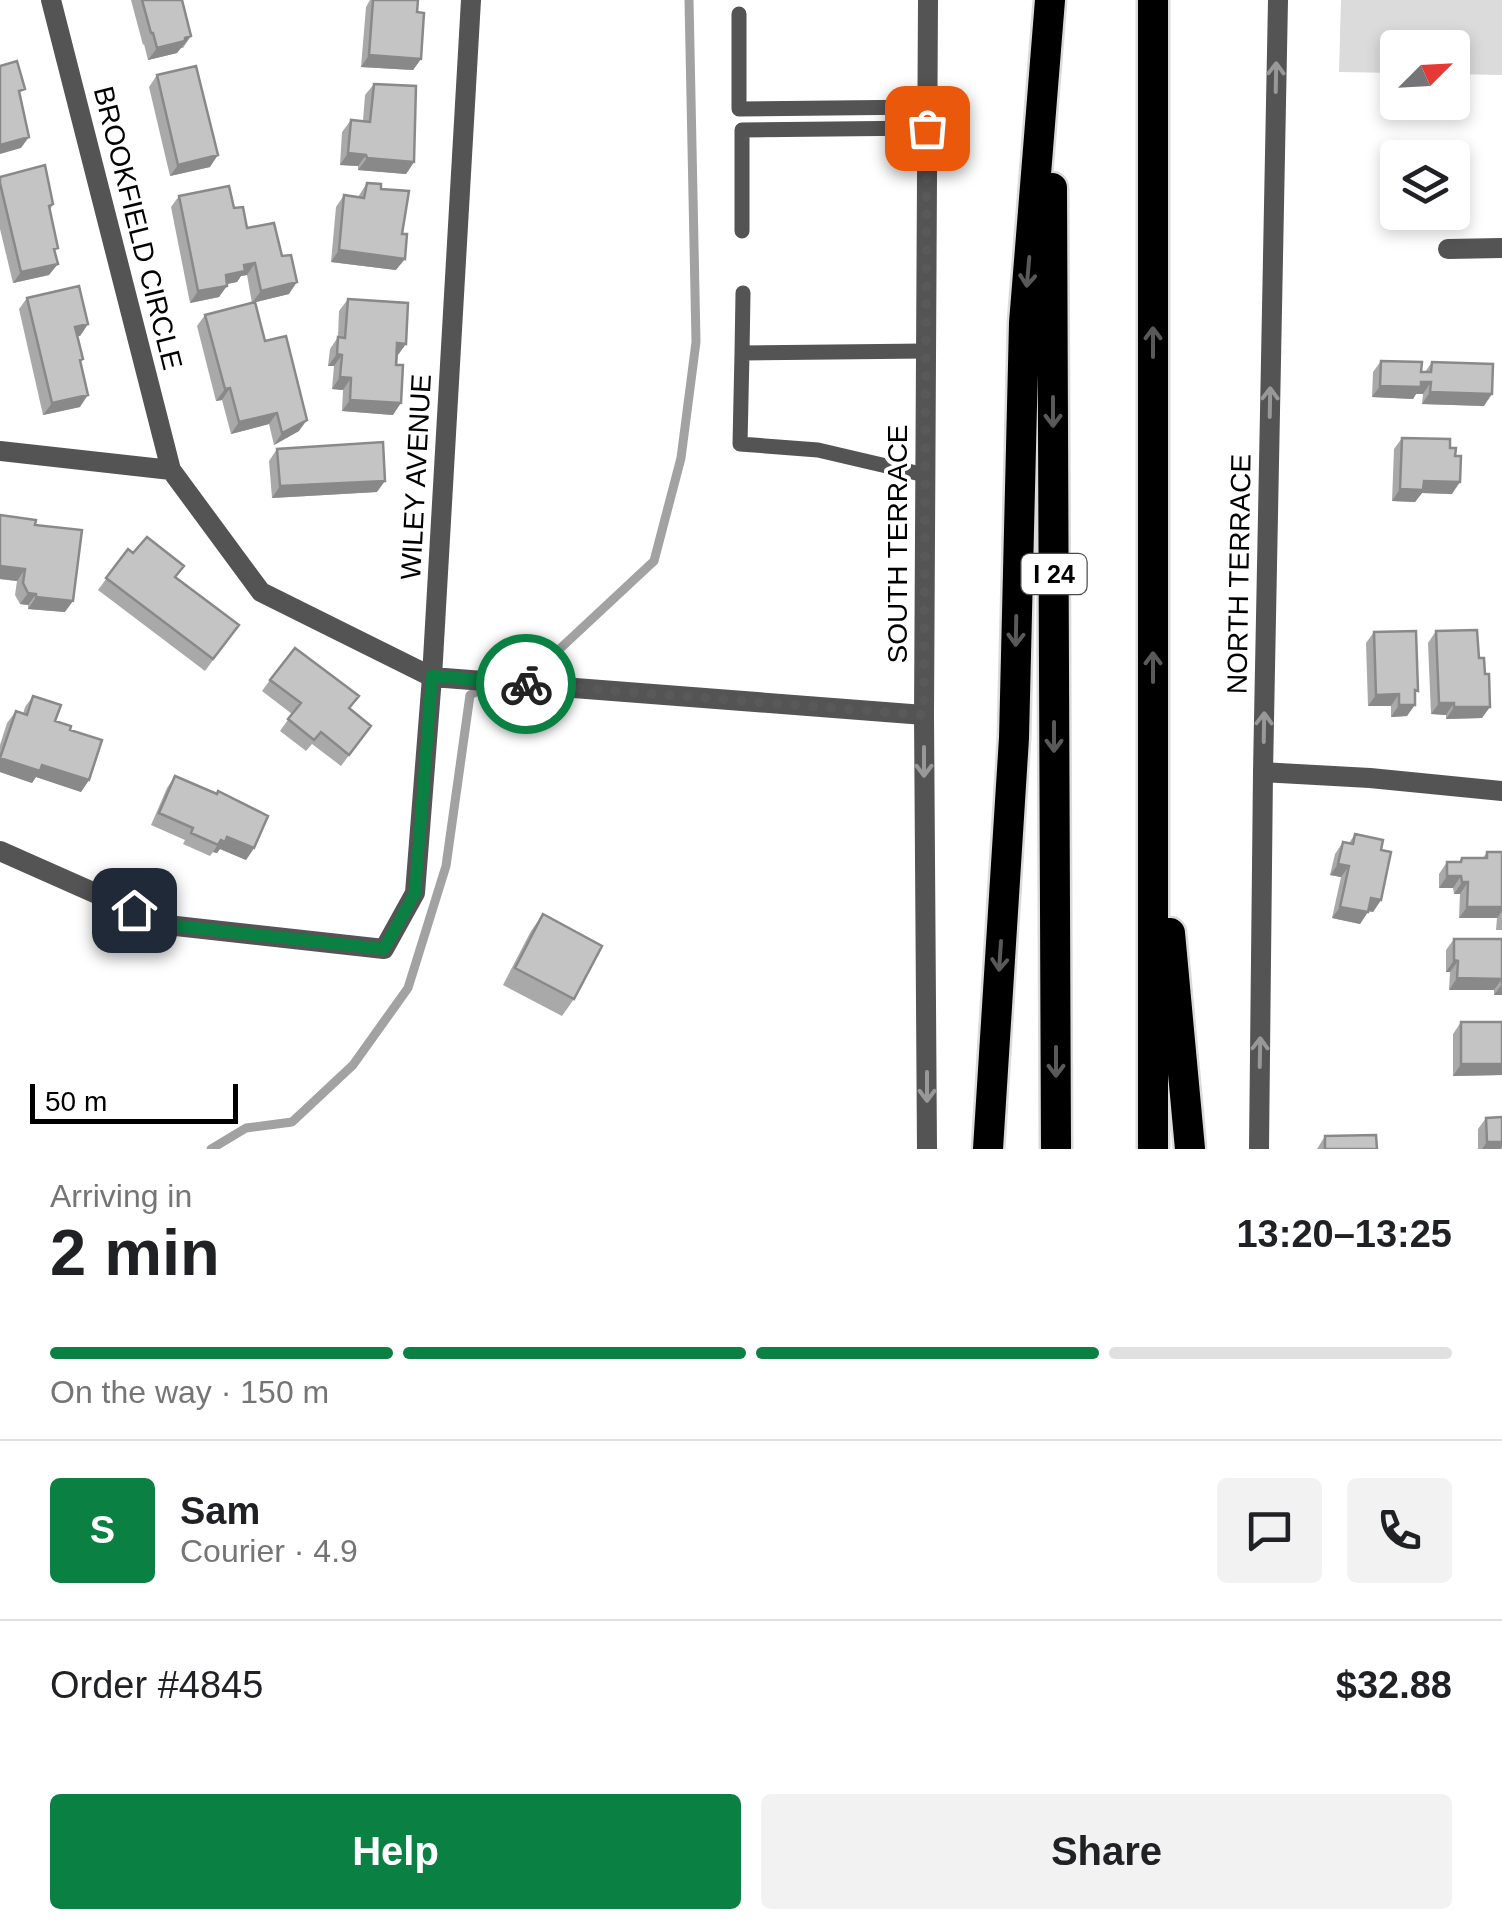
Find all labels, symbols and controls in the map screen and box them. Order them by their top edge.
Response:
north arrow [1380,30,1470,120]
map controls [1380,30,1470,230]
one-way arrow [1266,61,1286,94]
street label: BROOKFIELD CIRCLE [88,83,188,373]
pin [885,86,970,171]
icon: bag [900,101,955,156]
button: layers [1380,140,1470,230]
one-way arrow [1018,255,1037,287]
one-way arrow [1144,326,1162,358]
street label: WILEY AVENUE [395,373,437,581]
one-way arrow [1260,386,1280,418]
one-way arrow [1044,396,1062,428]
street label: SOUTH TERRACE [882,424,913,664]
street label: NORTH TERRACE [1221,454,1257,694]
road number: I 24 [1022,554,1086,594]
one-way arrow [1007,615,1026,647]
courier [476,634,576,734]
one-way arrow [1144,651,1162,684]
icon: bike [499,657,554,712]
one-way arrow [1254,711,1274,744]
one-way arrow [1045,721,1064,753]
one-way arrow [914,746,934,778]
pin [92,868,177,953]
icon: home [107,883,162,938]
one-way arrow [990,939,1009,971]
one-way arrow [1250,1036,1270,1068]
one-way arrow [1046,1046,1066,1078]
one-way arrow [918,1070,936,1103]
scale bar [30,1079,238,1124]
text: 50 m [45,1086,107,1117]
text: Arriving in [50,1178,192,1214]
text: 13:20–13:25 [1236,1213,1452,1255]
text: 2 min [50,1216,220,1289]
text: On the way · 150 m [50,1374,329,1410]
button: chat [1217,1478,1322,1583]
button: phone [1347,1478,1452,1583]
text: Sam [180,1490,260,1532]
text: S [90,1509,115,1551]
text: Courier · 4.9 [180,1533,358,1569]
text: Order #4845 [50,1664,263,1706]
text: $32.88 [1336,1664,1452,1706]
button: Help [50,1794,741,1909]
button: Share [761,1794,1452,1909]

